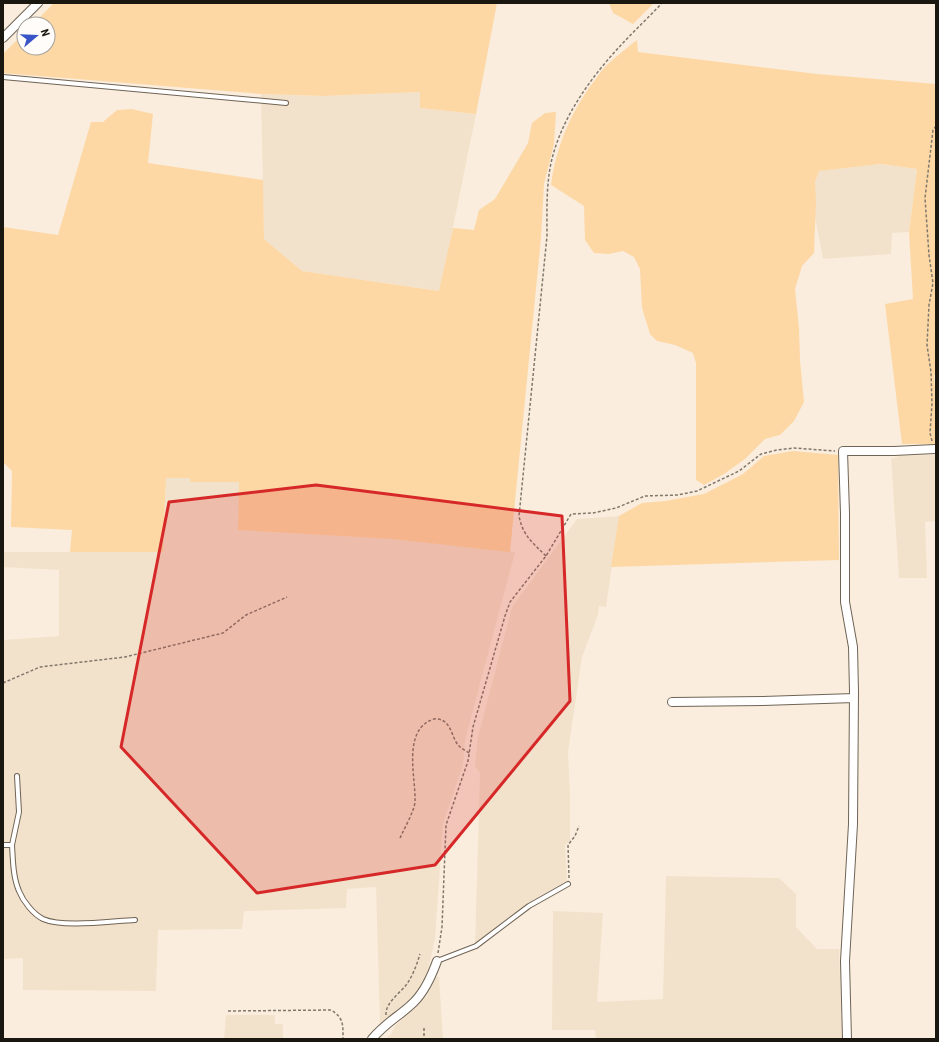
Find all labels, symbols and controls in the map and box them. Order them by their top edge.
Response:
north arrow [16,16,56,56]
text: N [38,28,52,38]

